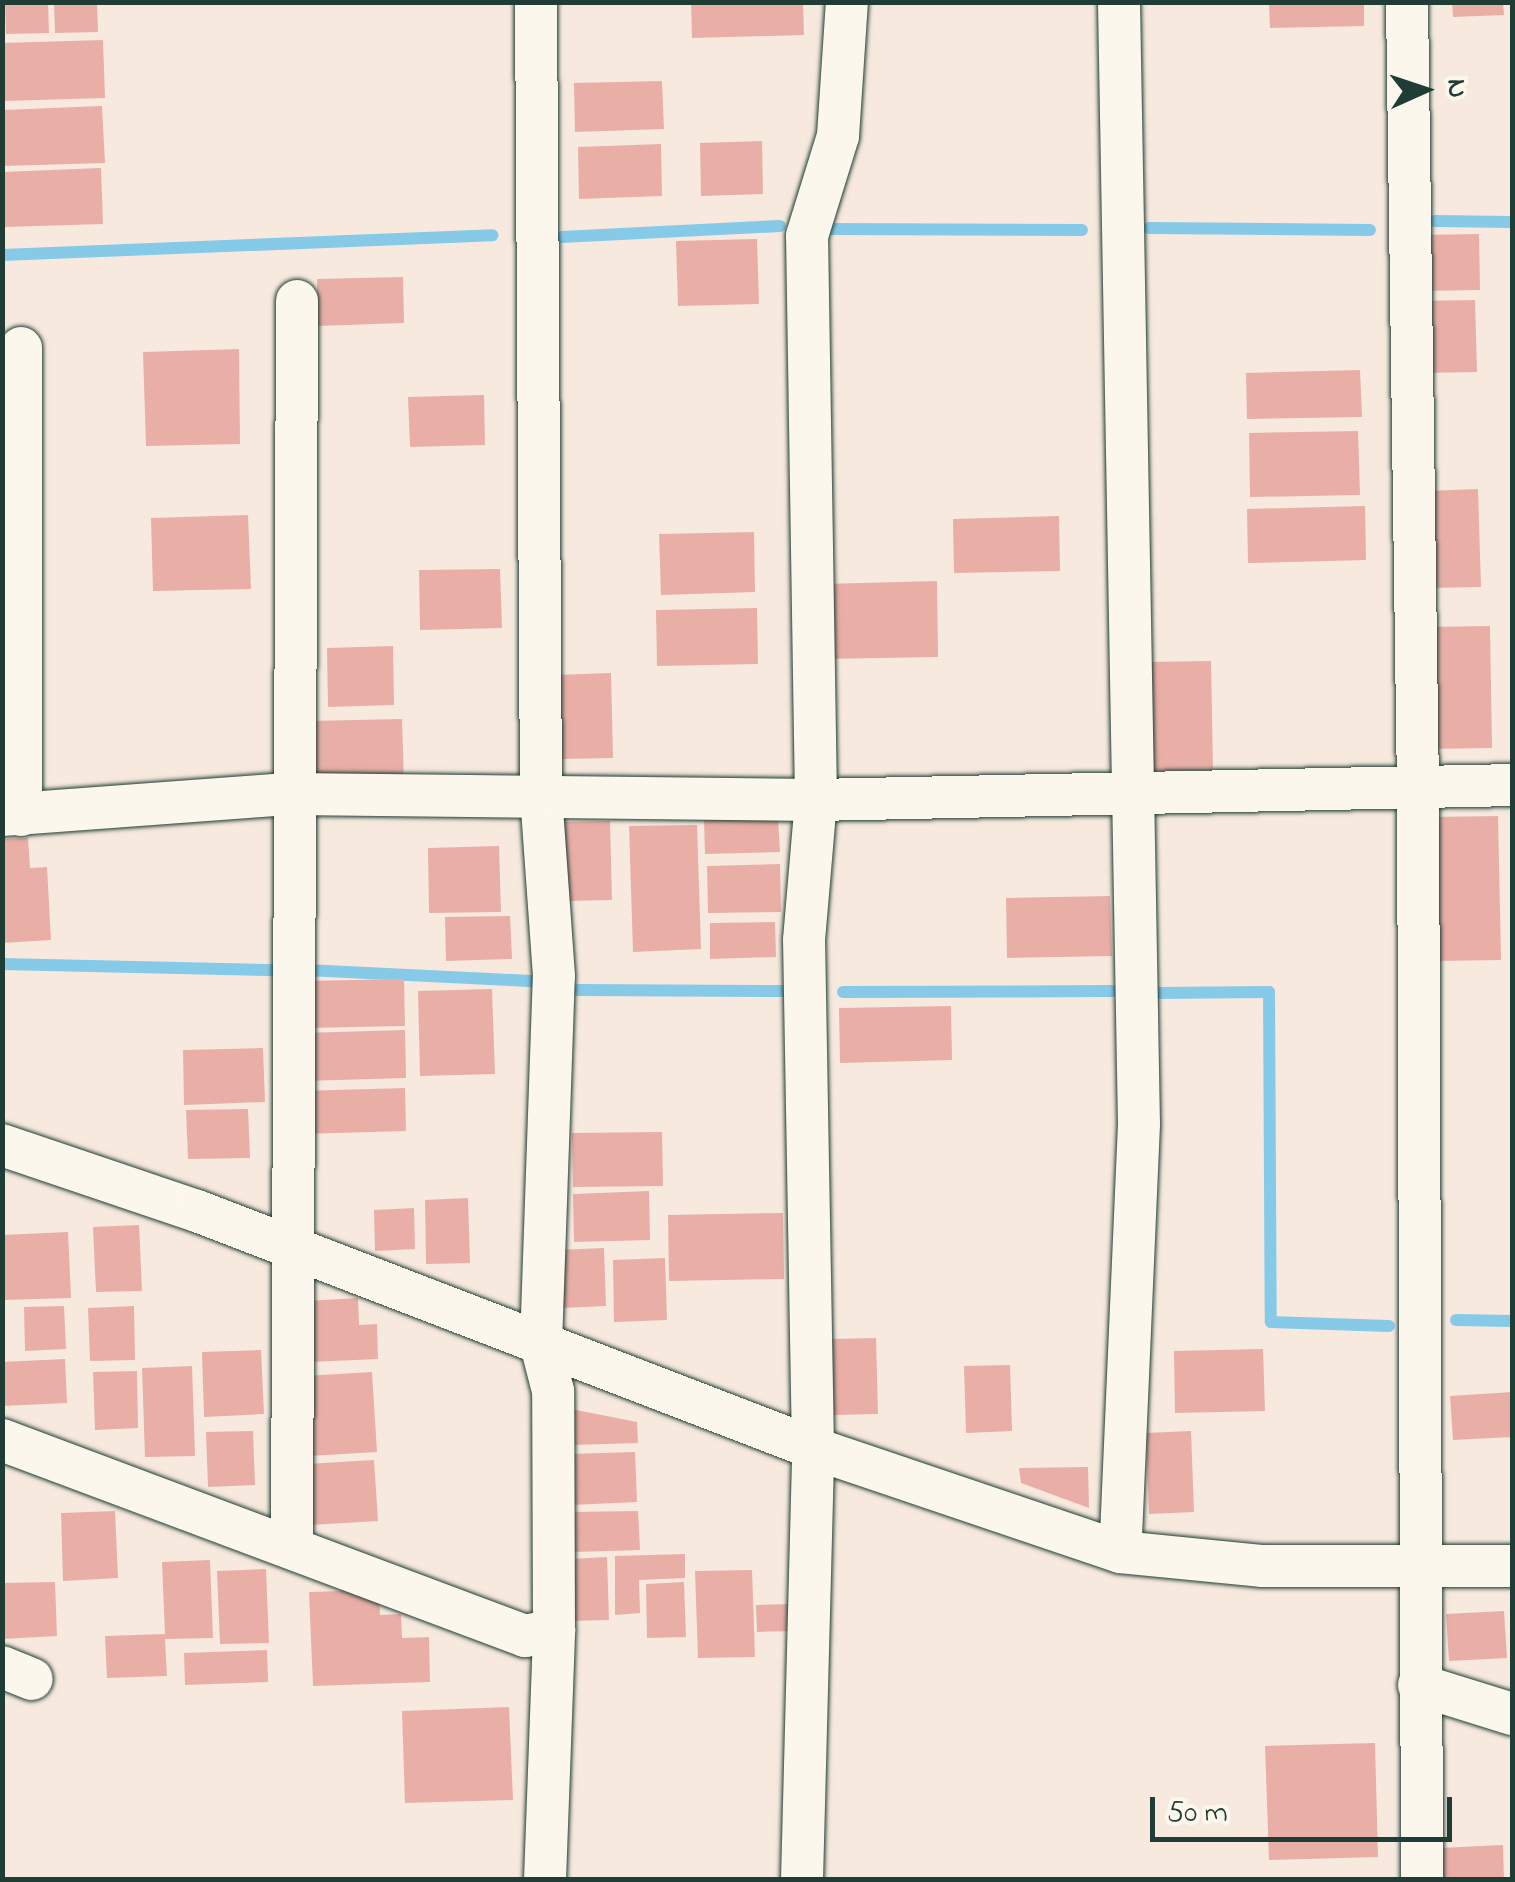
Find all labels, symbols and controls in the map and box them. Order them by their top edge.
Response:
north arrow [1375,40,1475,140]
text: N [1434,78,1476,99]
scale bar [1155,1777,1458,1839]
text: 50 m [1167,1792,1228,1836]

